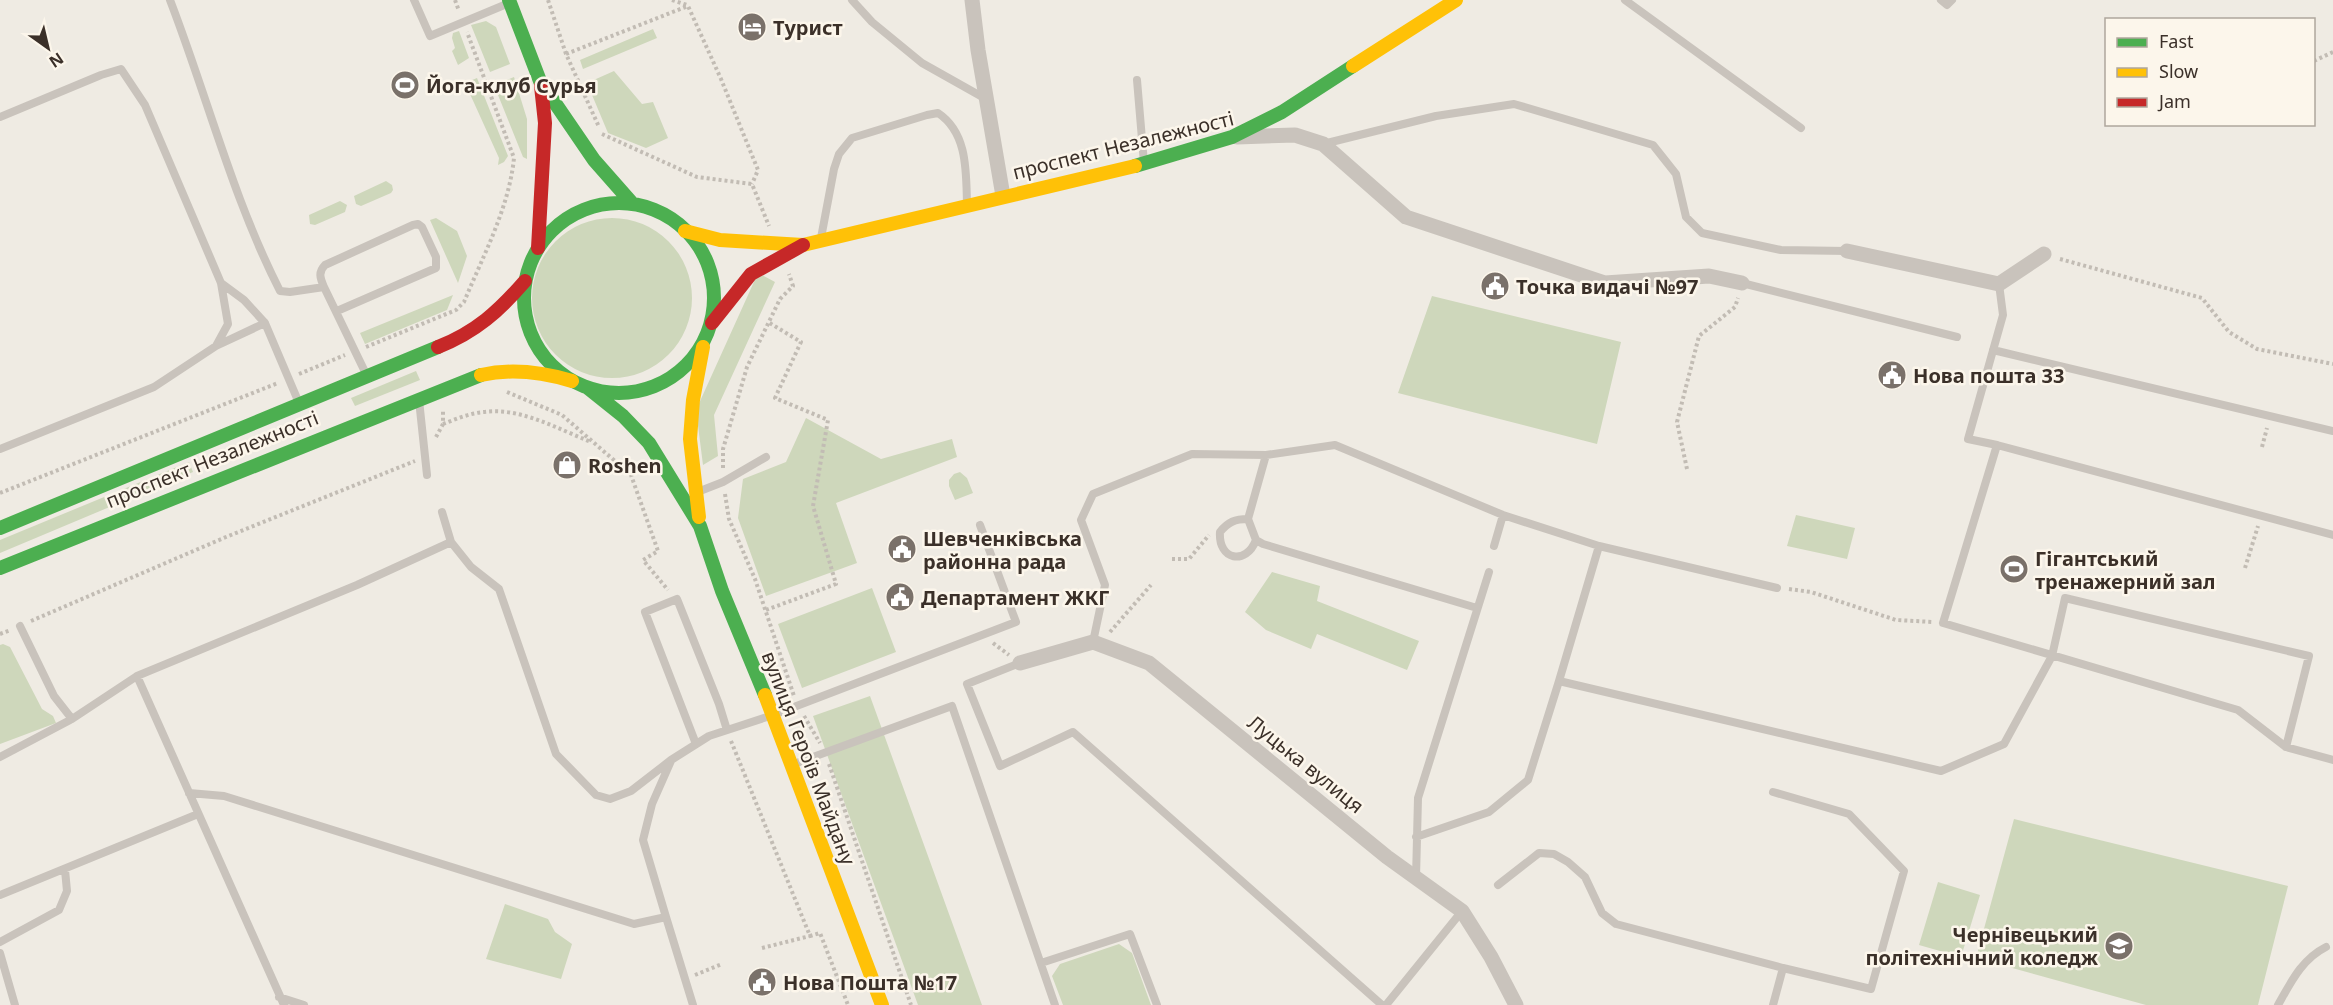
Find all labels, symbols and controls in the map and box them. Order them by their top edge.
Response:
hotel icon: Турист [736,11,768,43]
place label: Турист [773,14,843,41]
north arrow [18,18,78,78]
legend [2105,18,2315,126]
text: Fast [2159,29,2194,53]
text: N [45,48,68,73]
text: Slow [2159,59,2198,83]
sports icon: Йога-клуб Сурья [389,69,421,101]
place label: Йога-клуб Сурья [426,72,596,99]
text: Jam [2157,89,2191,113]
street label: проспект Незалежності [1010,104,1236,186]
public building icon: Точка видачі №97 [1479,270,1511,302]
place label: Точка видачі №97 [1516,273,1698,300]
public building icon: Нова пошта 33 [1876,359,1908,391]
place label: Нова пошта 33 [1913,362,2064,389]
street label: проспект Незалежності [102,404,322,514]
shop icon: Roshen [551,449,583,481]
place label: Roshen [588,452,662,479]
place label: Шевченківська районна рада [923,525,1082,575]
public building icon: Шевченківська районна рада [886,533,918,565]
place label: Гігантський тренажерний зал [2035,545,2215,595]
sports icon: Гігантський тренажерний зал [1998,553,2030,585]
public building icon: Департамент ЖКГ [884,581,916,613]
place label: Департамент ЖКГ [921,584,1110,611]
street label: вулиця Героїв Майдану [756,647,863,870]
street label: Луцька вулиця [1242,709,1370,819]
place label: Чернівецький політехнічний коледж [1866,921,2099,971]
school or university icon: Чернівецький політехнічний коледж [2103,930,2135,962]
public building icon: Нова Пошта №17 [746,966,778,998]
place label: Нова Пошта №17 [783,969,957,996]

